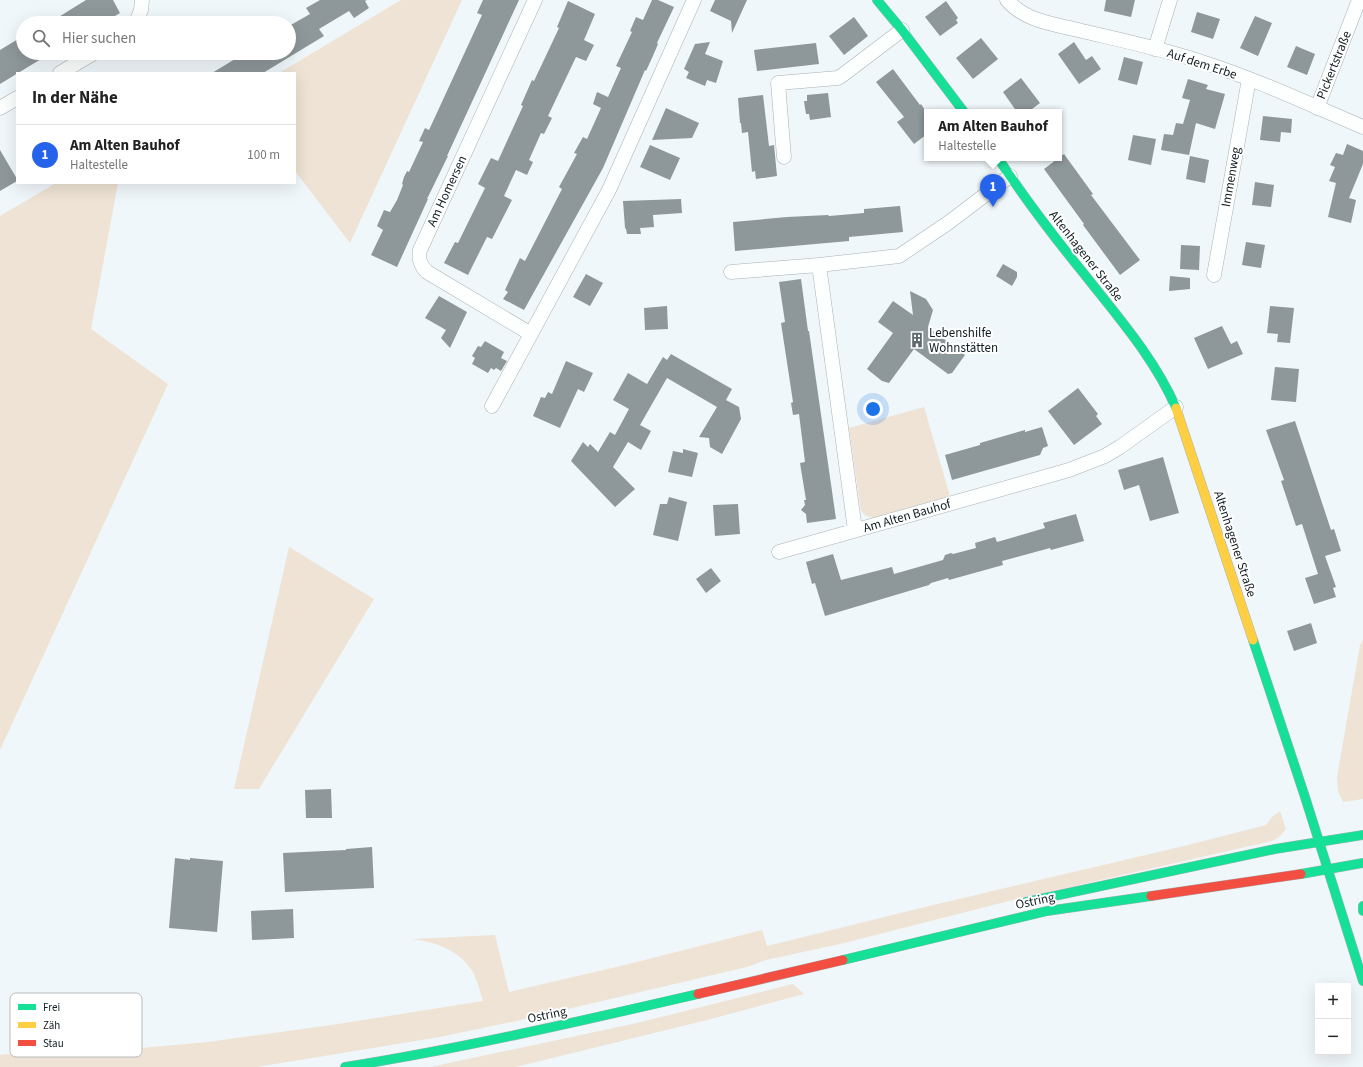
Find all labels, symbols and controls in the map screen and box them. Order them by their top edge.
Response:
search box [16,16,296,60]
icon: search [30,27,52,49]
text: Hier suchen [62,28,136,49]
street label: Pickertstraße [1312,28,1356,102]
street label: Auf dem Erbe [1165,44,1239,84]
text: In der Nähe [32,86,118,110]
popup [924,109,1062,161]
text: Am Alten Bauhof [938,116,1048,137]
text: Am Alten Bauhof [70,135,180,156]
text: Haltestelle [938,137,996,155]
street label: Immenweg [1217,145,1245,208]
text: 1 [42,146,48,164]
text: 100 m [247,146,280,164]
street label: Am Homersen [423,152,471,230]
text: Haltestelle [70,156,128,174]
pin: 1 [980,174,1006,207]
street label: Altenhagener Straße [1045,207,1127,305]
place label: Lebenshilfe Wohnstätten [929,324,998,357]
building icon: Lebenshilfe Wohnstätten [908,331,926,349]
your location [863,399,883,419]
street label: Altenhagener Straße [1209,488,1261,600]
street label: Am Alten Bauhof [861,495,954,537]
street label: Ostring [1014,888,1057,914]
map controls [1315,983,1351,1055]
button: + [1315,983,1351,1019]
legend [10,993,142,1057]
text: Frei [43,1000,60,1015]
street label: Ostring [526,1002,569,1028]
text: Zäh [43,1018,60,1033]
button: − [1315,1019,1351,1055]
text: Stau [43,1036,64,1051]

